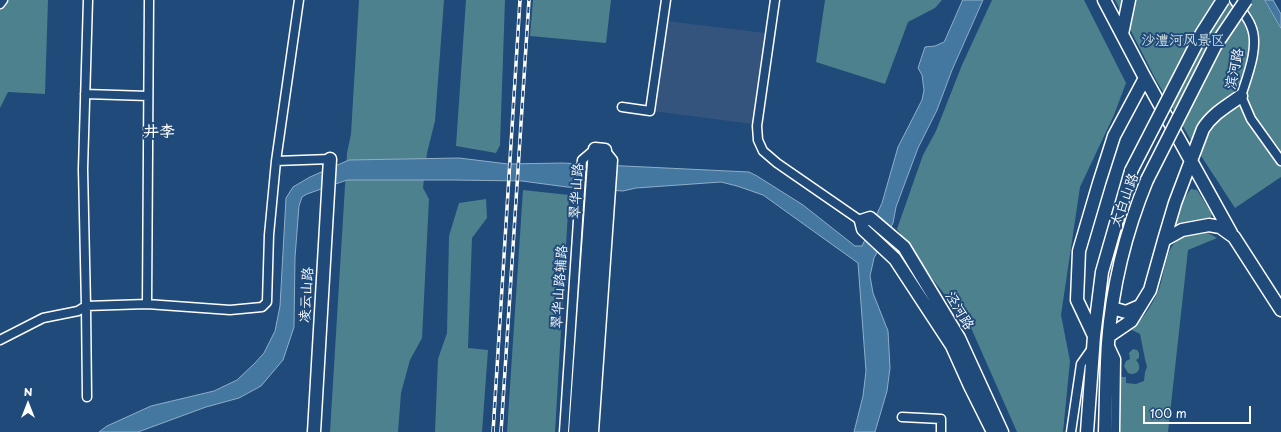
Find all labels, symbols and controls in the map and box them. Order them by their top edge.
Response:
park label: 沙澧河风景区 [1141,33,1225,49]
street label: 滨河路 [1222,47,1248,91]
district label: 井李 [143,123,175,143]
street label: 翠华山路 [567,162,587,220]
street label: 太白山路 [1108,171,1142,229]
street label: 翠华山路辅路 [549,245,571,329]
street label: 凌云山路 [297,266,317,324]
street label: 泾河路 [941,289,977,333]
text: N [24,383,32,400]
north arrow [8,384,48,424]
scale bar [1145,398,1253,424]
text: 100 m [1150,404,1187,422]

